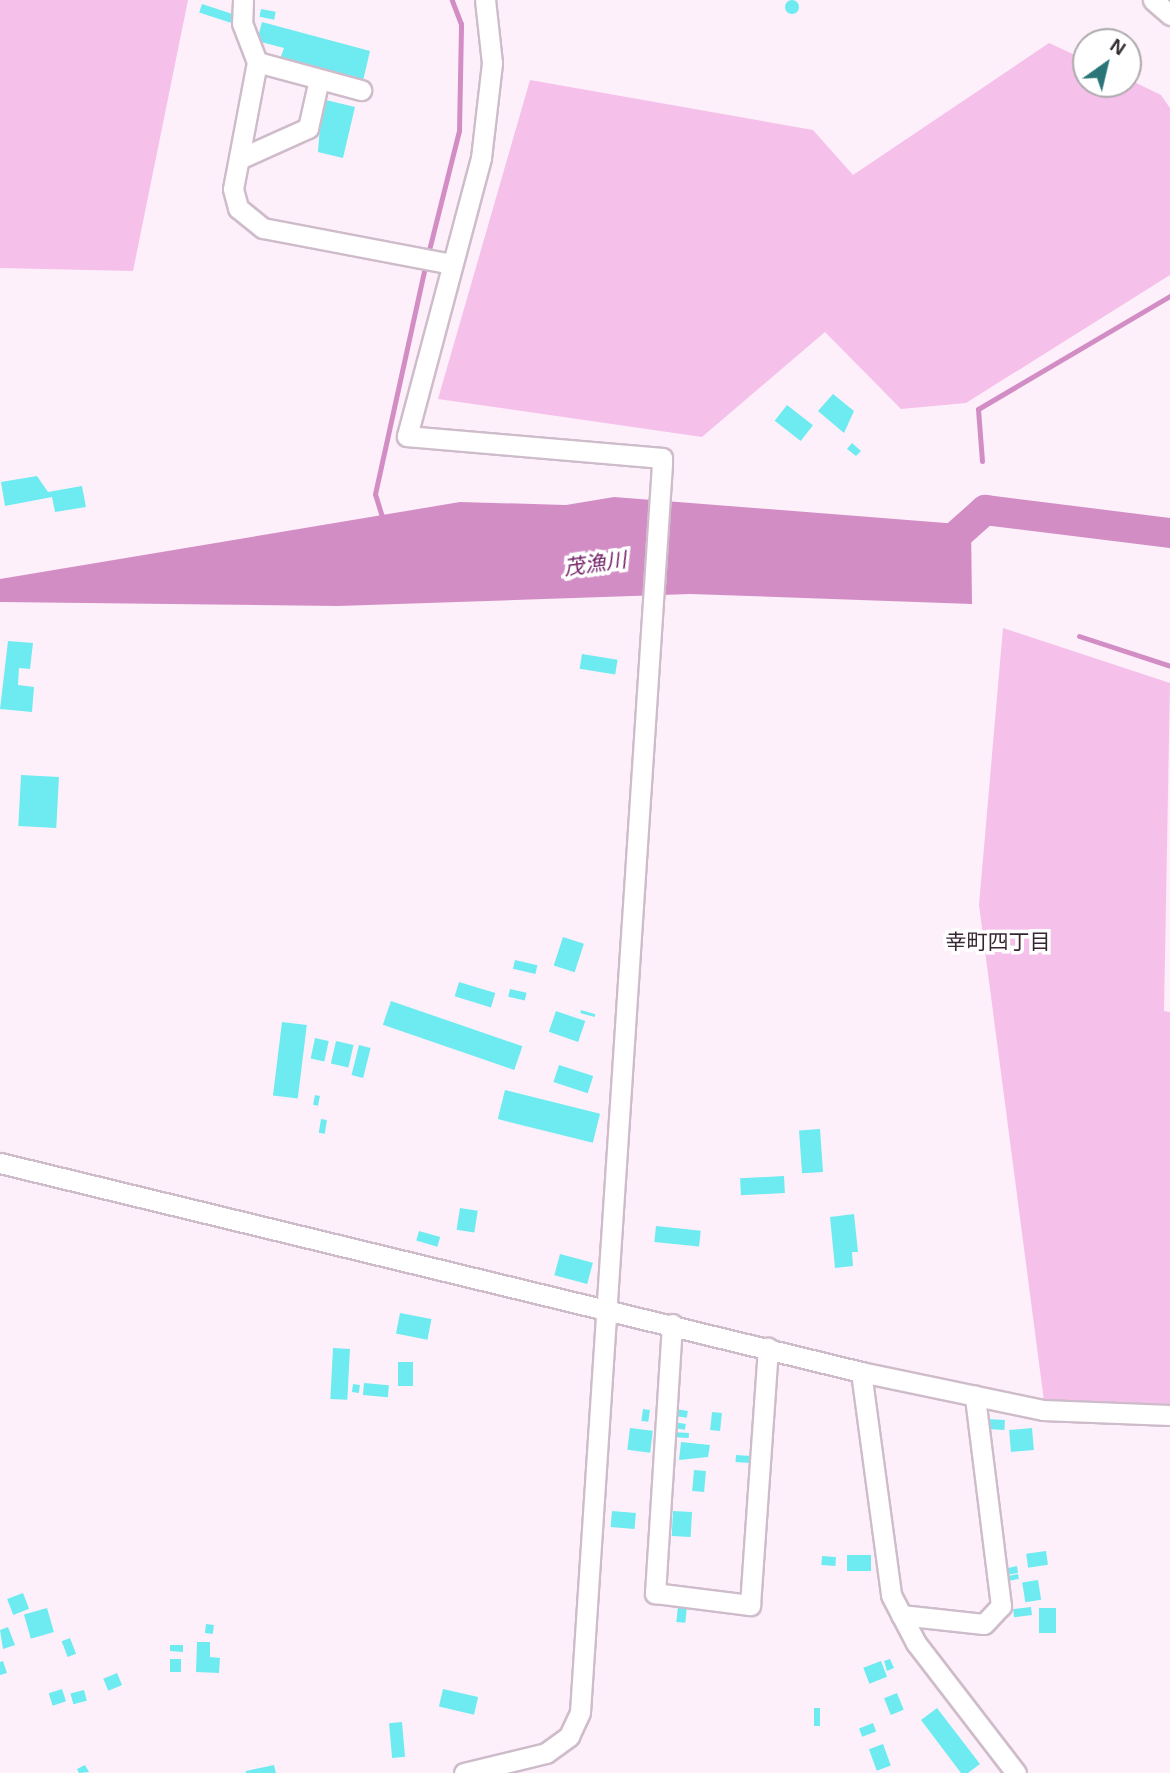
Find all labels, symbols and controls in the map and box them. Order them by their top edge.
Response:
north arrow [1072,28,1142,98]
text: N [1106,34,1129,59]
water label: 茂漁川 [562,547,628,581]
district label: 幸町四丁目 [946,929,1050,955]

